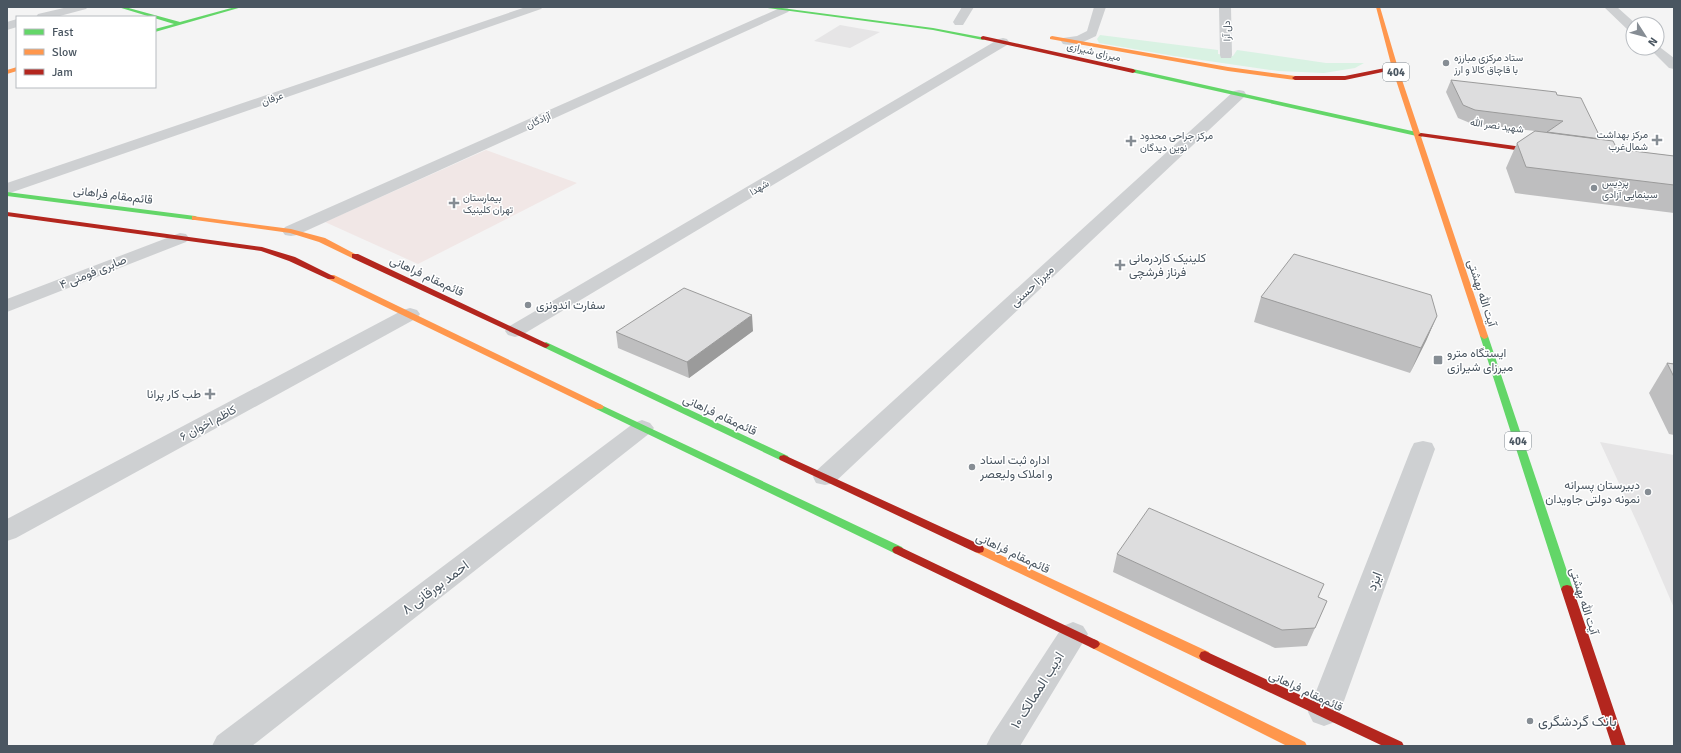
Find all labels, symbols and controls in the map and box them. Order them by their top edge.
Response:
legend [16,16,156,88]
north arrow [1625,16,1665,56]
street label: دل آرا [1221,20,1233,41]
text: Fast [52,25,73,40]
text: N [1645,35,1660,49]
street label: میرزای شیرازی [1066,40,1122,64]
text: Slow [52,45,77,60]
place label: ستاد مرکزی مبارزه با قاچاق کالا و ارز [1453,52,1523,77]
marker: ستاد مرکزی مبارزه با قاچاق کالا و ارز [1441,58,1451,68]
road number: 404 [1383,63,1409,81]
text: Jam [52,65,73,80]
street label: عرفان [260,90,285,108]
street label: آزادگان [524,110,553,132]
street label: شهید نصر الله [1469,116,1525,136]
place label: مرکز بهداشت شمال‌غرب [1596,129,1648,153]
place label: مرکز جراحی محدود نوین دیدگان [1140,130,1213,154]
marker: مرکز بهداشت شمال‌غرب [1651,134,1663,146]
marker: مرکز جراحی محدود نوین دیدگان [1125,135,1137,147]
street label: شهدا [748,177,771,198]
place label: پردیس سینمایی آزادی [1602,177,1658,201]
street label: قائم‌مقام فراهانی [72,183,154,208]
marker: پردیس سینمایی آزادی [1589,183,1599,193]
place label: بیمارستان تهران کلینیک [463,192,513,216]
marker: بیمارستان تهران کلینیک [448,197,460,209]
place label: کلینیک کاردرمانی فرناز فرشچی [1129,251,1206,280]
street label: صابری فومنی ۴ [57,252,129,293]
street label: قائم‌مقام فراهانی [387,253,466,300]
street label: آیت الله بهشتی [1464,258,1500,330]
marker: کلینیک کاردرمانی فرناز فرشچی [1114,259,1126,271]
street label: میرزا حسنی [1007,262,1057,310]
place label: سفارت اندونزی [536,298,605,313]
marker: سفارت اندونزی [523,300,533,310]
place label: ایستگاه مترو میرزای شیرازی [1447,346,1513,375]
marker: ایستگاه مترو میرزای شیرازی [1432,354,1444,366]
place label: طب کار پرانا [147,387,201,402]
marker: طب کار پرانا [204,388,216,400]
street label: قائم‌مقام فراهانی [680,392,759,439]
street label: کاظم اخوان ۶ [177,402,239,445]
road number: 404 [1505,432,1531,450]
place label: اداره ثبت اسناد و املاک ولیعصر [979,453,1053,482]
marker: اداره ثبت اسناد و املاک ولیعصر [967,462,977,472]
place label: دبيرستان پسرانه نمونه دولتی جاويدان [1545,478,1640,507]
marker: دبيرستان پسرانه نمونه دولتی جاويدان [1643,487,1653,497]
street label: قائم‌مقام فراهانی [973,530,1052,577]
street label: احمد بورقانی ۸ [398,557,472,618]
street label: آیت الله بهشتی [1566,566,1602,638]
street label: ایزد [1363,569,1386,593]
street label: ادیب الممالک ۱۰ [1007,649,1068,732]
street label: قائم‌مقام فراهانی [1266,668,1345,715]
place label: بانک گردشگری [1538,713,1617,730]
marker: بانک گردشگری [1525,716,1535,726]

